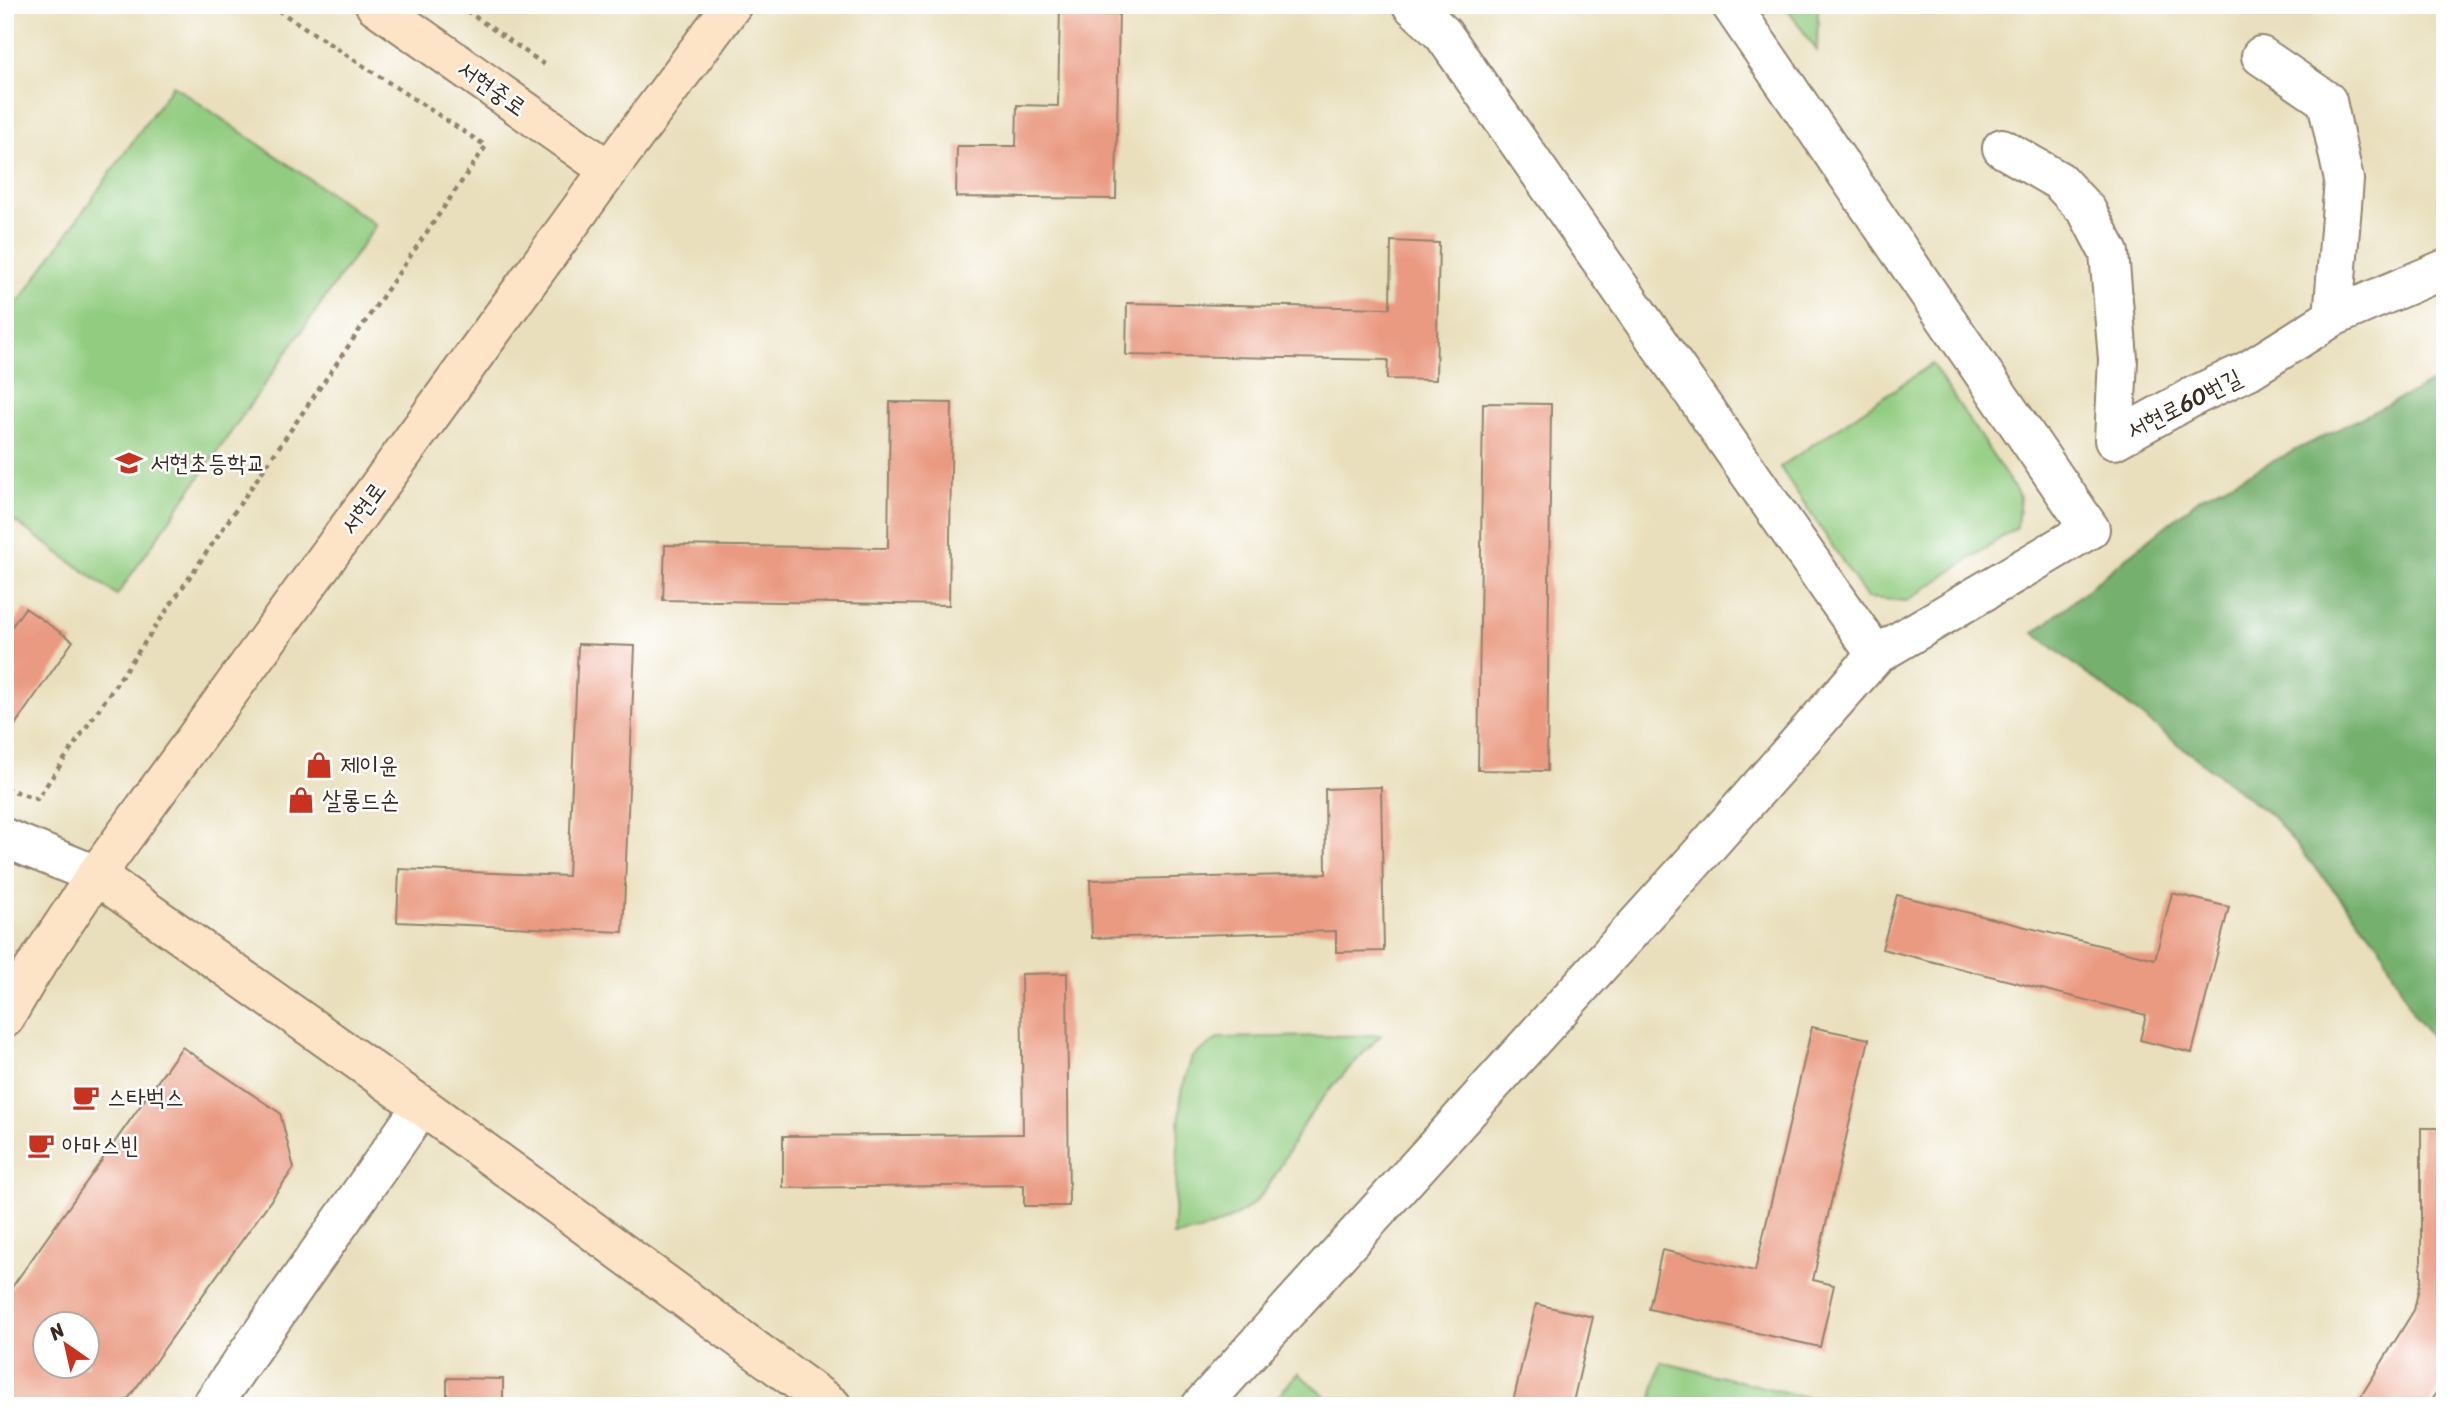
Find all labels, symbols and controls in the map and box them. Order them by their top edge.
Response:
street label: 서현중로 [448,49,536,127]
street label: 서현로60번길 [2119,357,2249,451]
place label: 서현초등학교 [150,442,266,484]
school or university icon: 서현초등학교 [114,448,144,478]
street label: 서현로 [329,472,397,544]
place label: 제이윤 [340,744,398,786]
shop icon: 제이윤 [304,750,334,780]
place label: 살롱드손 [322,779,399,821]
shop icon: 살롱드손 [286,785,316,815]
place label: 스타벅스 [107,1076,184,1118]
cafe icon: 스타벅스 [71,1082,101,1112]
place label: 아마스빈 [62,1124,139,1166]
cafe icon: 아마스빈 [26,1130,56,1160]
north arrow [32,1310,102,1380]
text: N [41,1313,72,1349]

